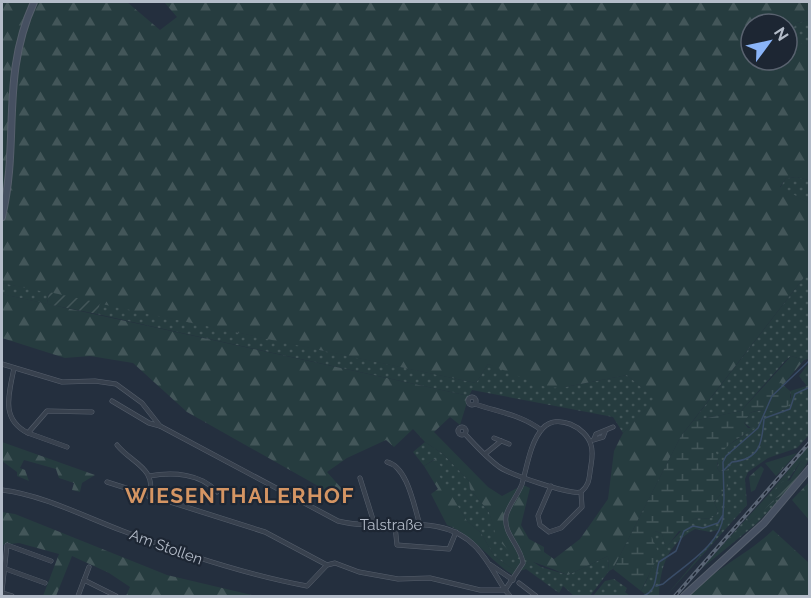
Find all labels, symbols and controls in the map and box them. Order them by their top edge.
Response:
north arrow [739,12,799,72]
text: N [770,24,792,44]
district label: WIESENTHALERHOF [125,483,355,508]
street label: Talstraße [360,516,422,534]
street label: Am Stollen [127,526,205,568]

